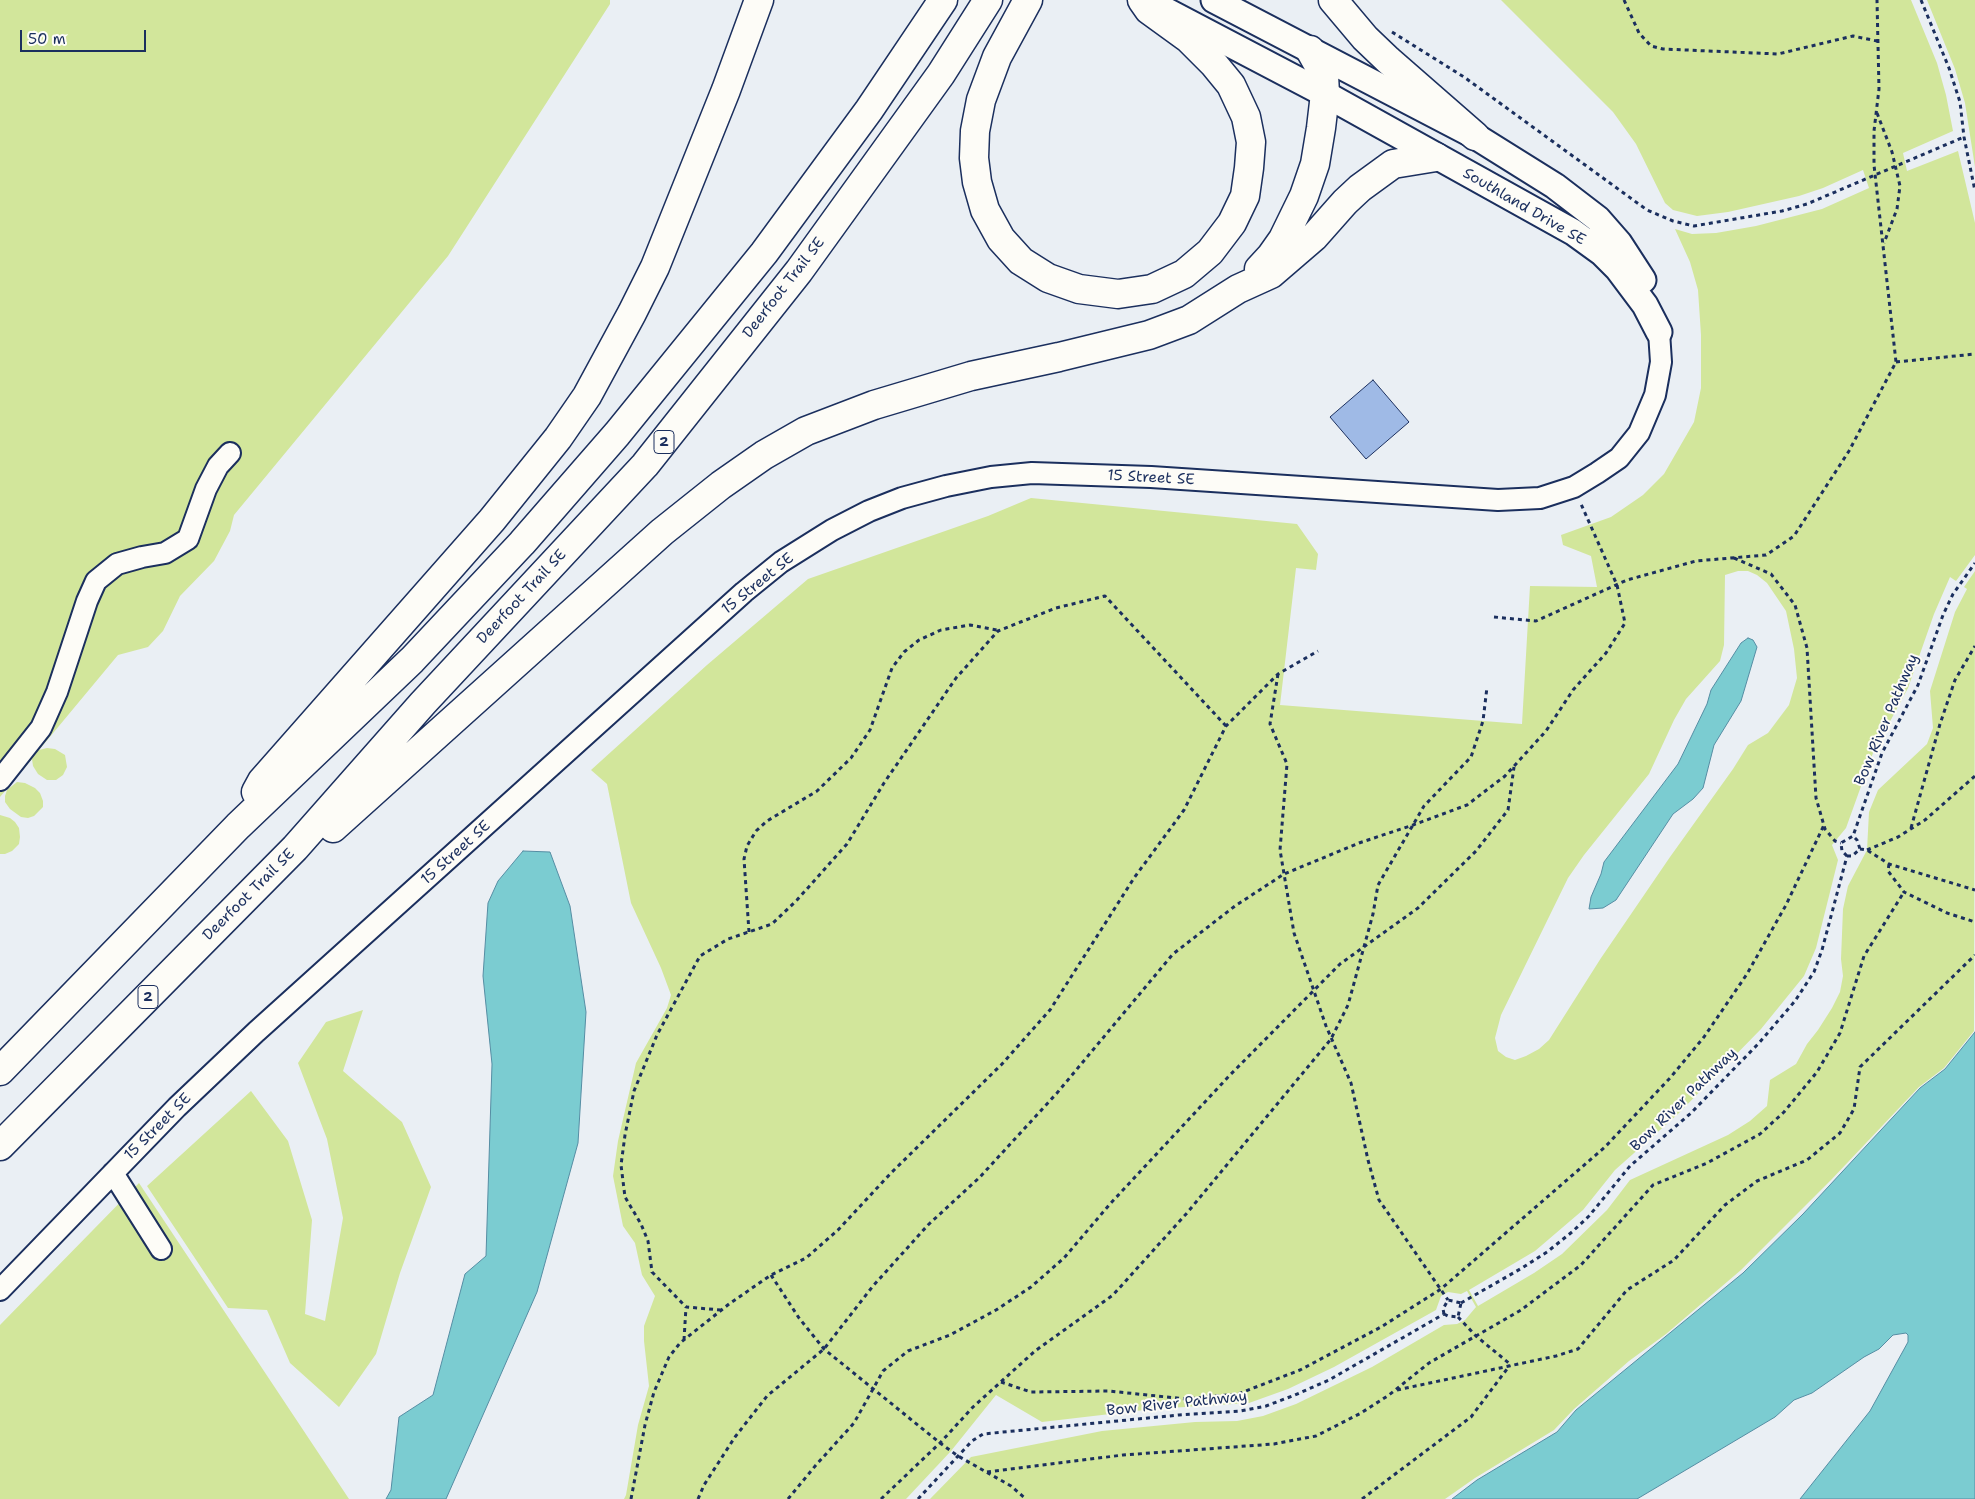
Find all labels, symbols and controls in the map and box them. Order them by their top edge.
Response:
scale bar [22,20,149,52]
text: 50 m [28,29,66,49]
street label: Southland Drive SE [1460,165,1588,249]
street label: Deerfoot Trail SE [739,234,829,342]
road number: 2 [654,431,674,454]
street label: 15 Street SE [1107,467,1195,489]
street label: Deerfoot Trail SE [474,546,570,648]
street label: 15 Street SE [718,550,798,618]
street label: Bow River Pathway [1851,651,1923,789]
street label: 15 Street SE [418,817,494,889]
street label: Deerfoot Trail SE [199,845,299,945]
road number: 2 [138,986,158,1009]
street label: Bow River Pathway [1627,1044,1741,1156]
street label: 15 Street SE [121,1090,195,1164]
street label: Bow River Pathway [1106,1388,1248,1420]

